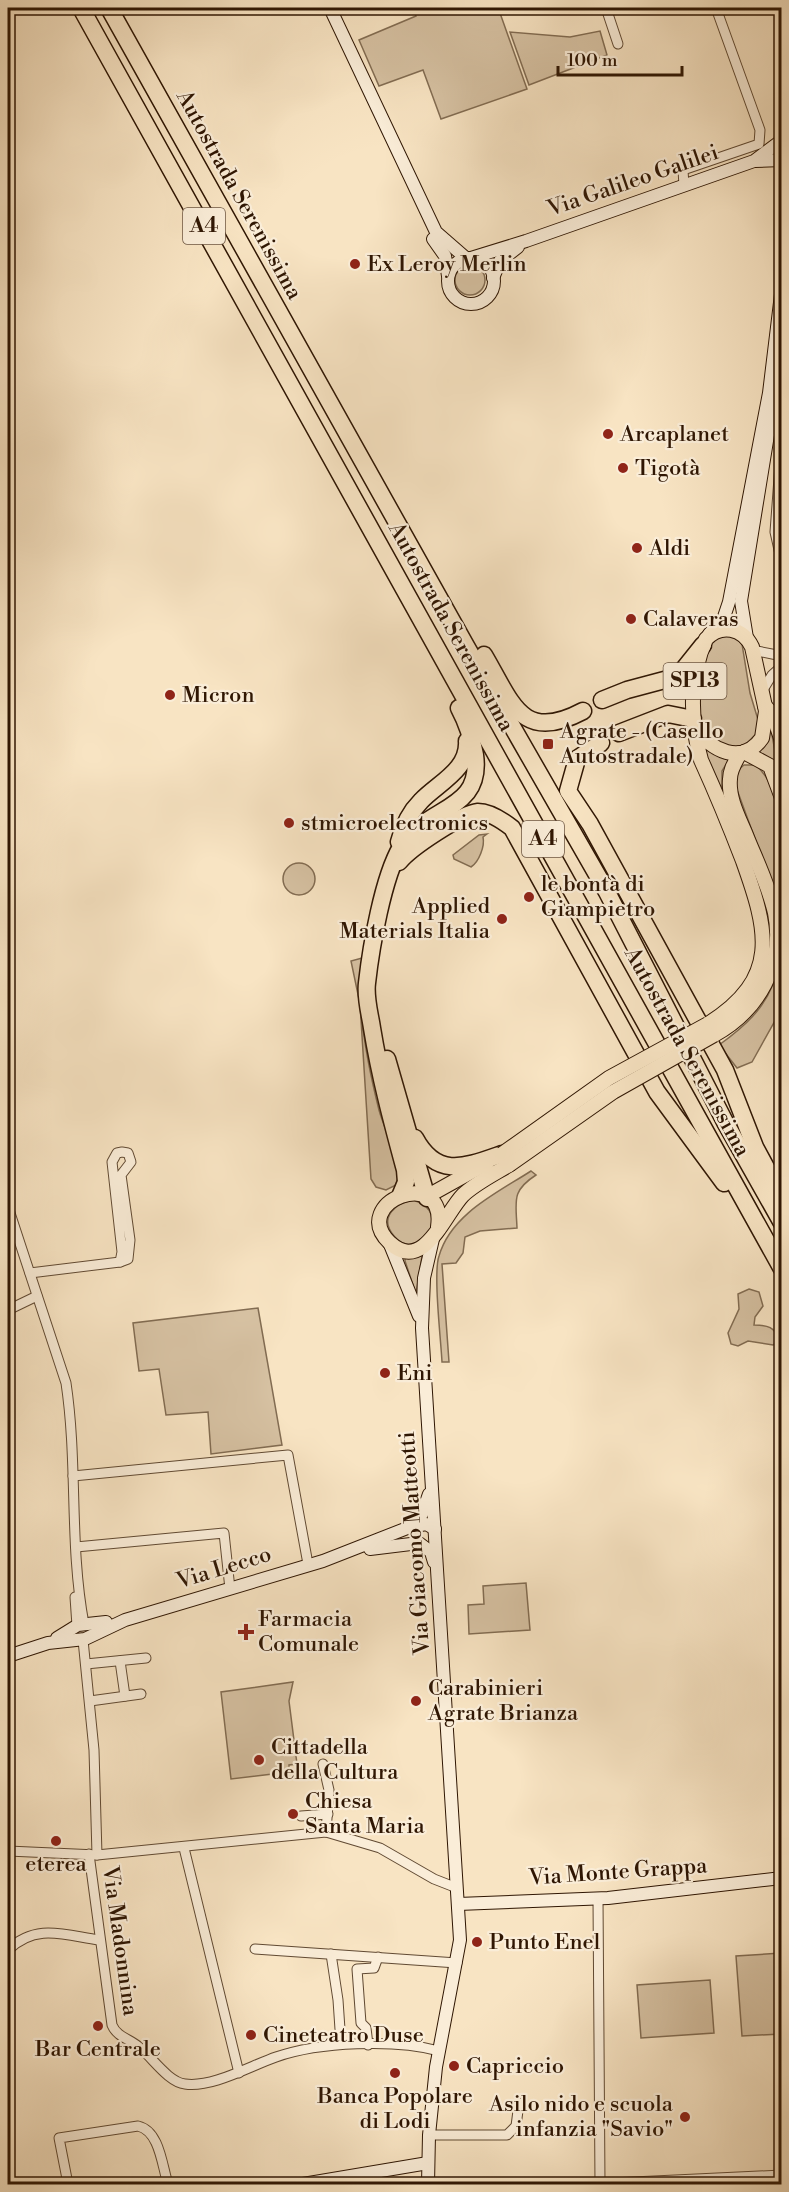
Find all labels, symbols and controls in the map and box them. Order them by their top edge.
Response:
scale bar [558,39,682,77]
text: 100 m [567,49,618,72]
street label: Autostrada Serenissima [170,85,308,305]
street label: Via Galileo Galilei [543,139,722,223]
road number: A4 [183,208,225,244]
place label: Ex Leroy Merlin [367,251,527,278]
marker: Ex Leroy Merlin [348,257,362,271]
place label: Arcaplanet [619,421,729,448]
marker: Arcaplanet [601,427,615,441]
place label: Tigotà [635,455,701,482]
marker: Tigotà [616,461,630,475]
street label: Autostrada Serenissima [382,517,520,737]
place label: Aldi [648,535,690,562]
marker: Aldi [630,541,644,555]
place label: Calaveras [643,606,739,633]
marker: Calaveras [624,612,638,626]
road number: SP13 [664,663,726,699]
place label: Micron [182,682,255,709]
marker: Micron [163,688,177,702]
place label: Agrate - (Casello Autostradale) [559,718,724,770]
marker: Agrate - (Casello Autostradale) [541,737,555,751]
place label: stmicroelectronics [301,810,488,837]
marker: stmicroelectronics [282,816,296,830]
road number: A4 [522,821,564,857]
place label: le bontà di Giampietro [541,871,655,923]
marker: le bontà di Giampietro [522,890,536,904]
place label: Applied Materials Italia [339,893,491,945]
marker: Applied Materials Italia [495,912,509,926]
street label: Autostrada Serenissima [618,942,756,1162]
place label: Eni [397,1360,433,1387]
marker: Eni [378,1366,392,1380]
street label: Via Giacomo Matteotti [394,1430,436,1657]
street label: Via Lecco [172,1541,275,1595]
place label: Farmacia Comunale [258,1606,359,1658]
marker: Farmacia Comunale [239,1625,253,1639]
place label: Carabinieri Agrate Brianza [427,1675,579,1727]
marker: Carabinieri Agrate Brianza [409,1694,423,1708]
place label: Cittadella della Cultura [271,1734,399,1786]
marker: Cittadella della Cultura [252,1753,266,1767]
place label: Chiesa Santa Maria [305,1788,425,1840]
marker: Chiesa Santa Maria [286,1807,300,1821]
marker: eterea [49,1834,63,1848]
place label: eterea [25,1851,88,1878]
street label: Via Monte Grappa [527,1852,709,1892]
street label: Via Madonnina [96,1864,144,2018]
place label: Punto Enel [489,1929,601,1956]
marker: Punto Enel [470,1935,484,1949]
marker: Bar Centrale [91,2019,105,2033]
place label: Cineteatro Duse [263,2022,424,2049]
marker: Cineteatro Duse [244,2028,258,2042]
place label: Bar Centrale [34,2036,161,2063]
place label: Capriccio [466,2053,564,2080]
marker: Capriccio [447,2059,461,2073]
marker: Banca Popolare di Lodi [388,2066,402,2080]
place label: Banca Popolare di Lodi [316,2083,473,2135]
place label: Asilo nido e scuola infanzia "Savio" [488,2091,674,2143]
marker: Asilo nido e scuola infanzia "Savio" [678,2110,692,2124]

